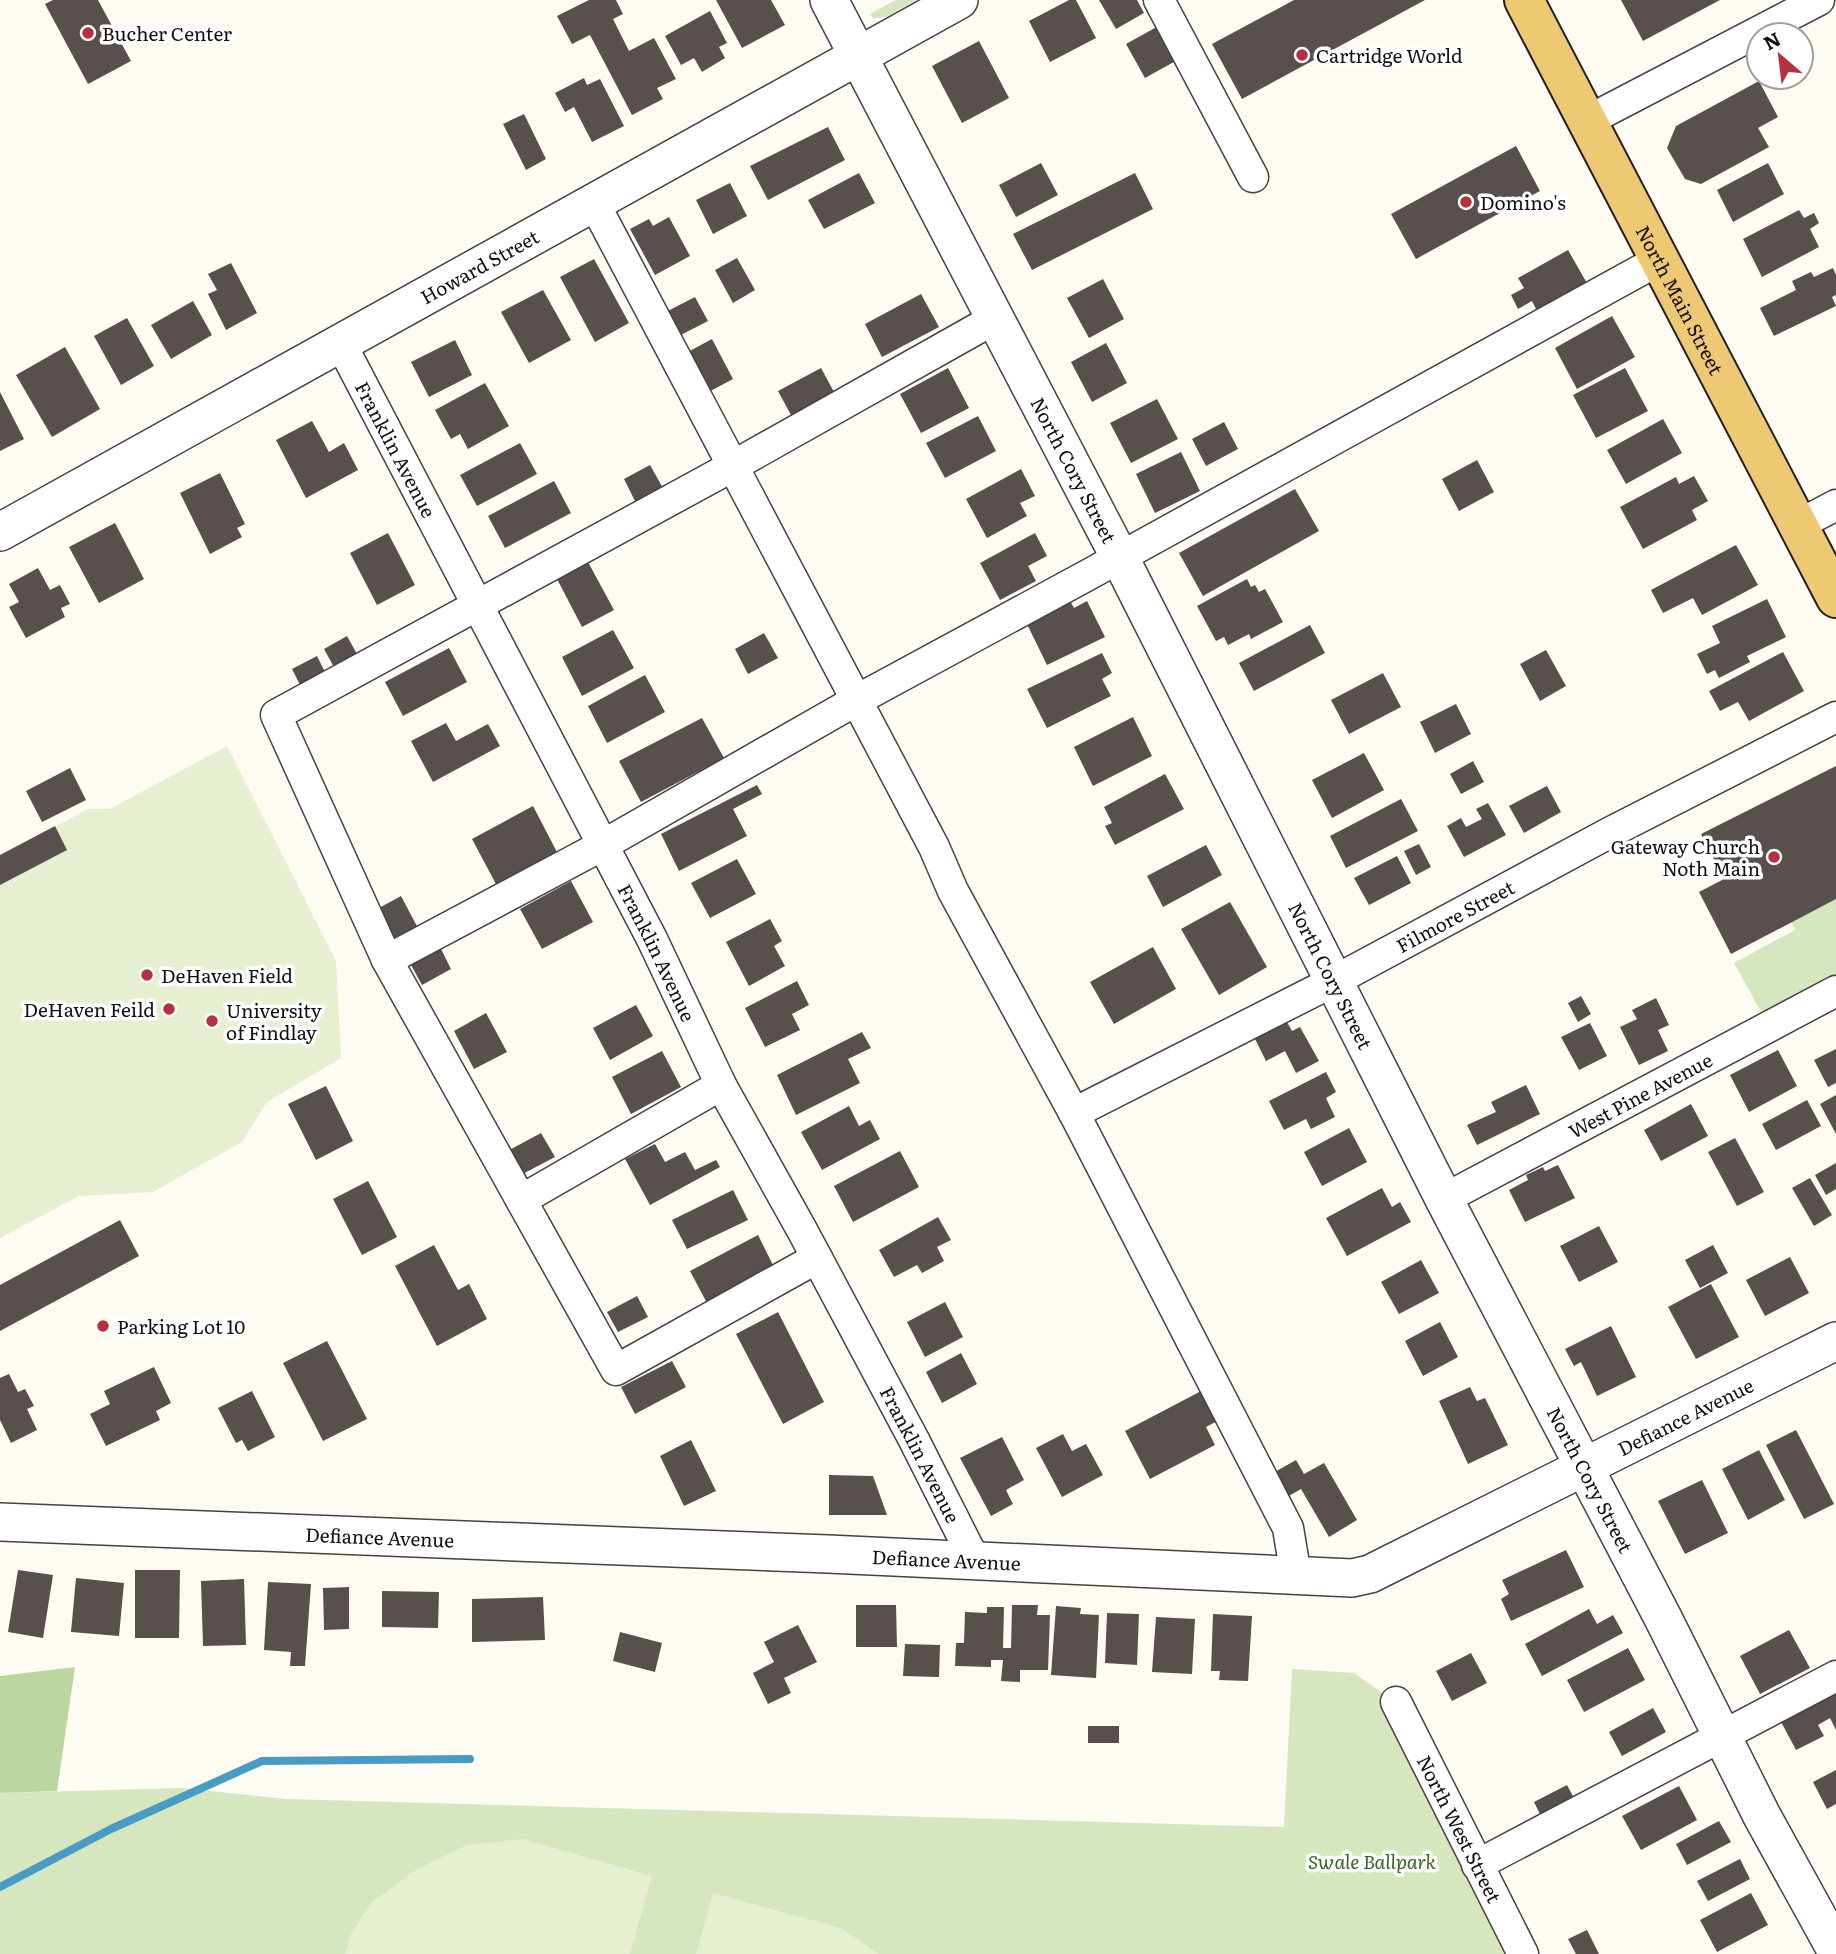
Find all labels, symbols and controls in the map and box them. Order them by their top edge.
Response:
place label: Bucher Center [102,19,232,47]
north arrow [1745,21,1815,91]
text: N [1758,24,1785,56]
marker: Bucher Center [80,25,96,41]
place label: Cartridge World [1316,41,1463,69]
marker: Cartridge World [1294,47,1310,63]
place label: Domino's [1480,188,1566,216]
marker: Domino's [1458,194,1474,210]
street label: North Main Street [1630,220,1731,380]
street label: Howard Street [415,222,544,310]
street label: Franklin Avenue [349,376,443,522]
street label: North Cory Street [1024,392,1124,548]
place label: Gateway Church Noth Main [1611,832,1760,882]
marker: Gateway Church Noth Main [1766,849,1782,865]
street label: Filmore Street [1391,873,1519,959]
street label: Franklin Avenue [611,879,703,1026]
street label: North Cory Street [1282,897,1380,1054]
place label: DeHaven Field [161,961,293,989]
marker: DeHaven Field [139,967,155,983]
place label: DeHaven Feild [23,995,155,1023]
place label: University of Findlay [226,996,322,1046]
marker: DeHaven Feild [161,1001,177,1017]
marker: University of Findlay [204,1013,220,1029]
street label: West Pine Avenue [1563,1045,1717,1145]
place label: Parking Lot 10 [117,1312,245,1340]
marker: Parking Lot 10 [95,1318,111,1334]
street label: Defiance Avenue [1612,1371,1758,1462]
street label: Franklin Avenue [874,1381,968,1528]
street label: North Cory Street [1541,1401,1641,1558]
street label: Defiance Avenue [305,1520,455,1554]
street label: Defiance Avenue [871,1542,1021,1577]
street label: North West Street [1411,1750,1509,1908]
park label: Swale Ballpark [1308,1847,1437,1875]

